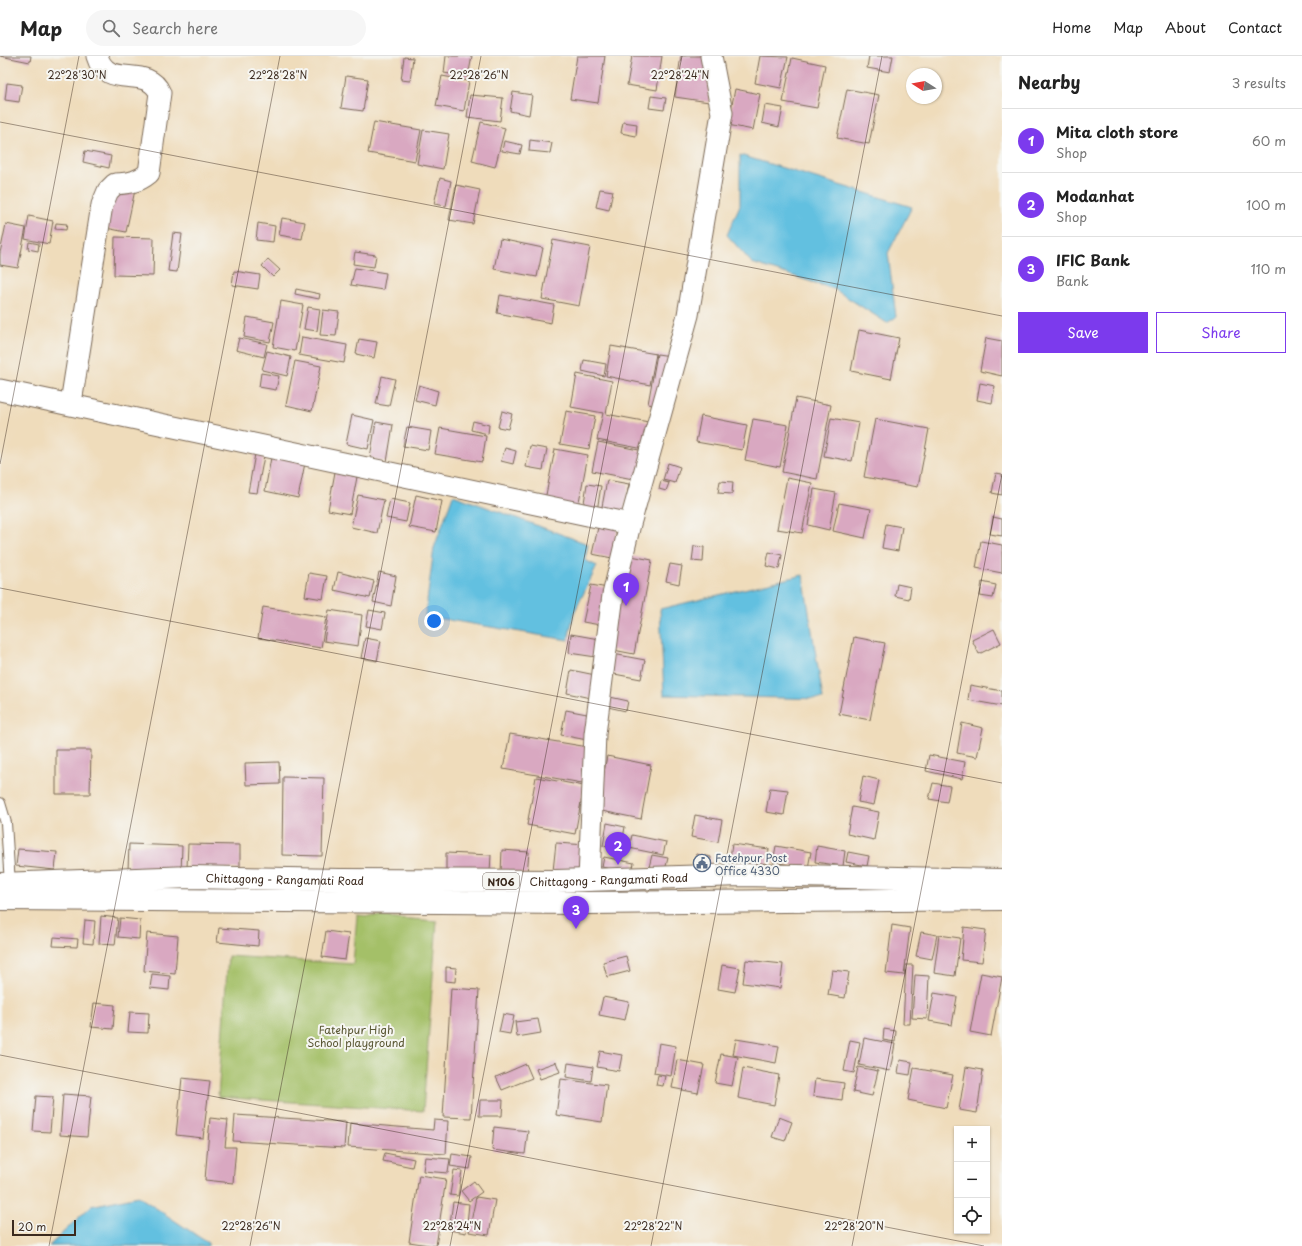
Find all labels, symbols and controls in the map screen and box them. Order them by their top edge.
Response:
search box [86,10,366,46]
text: Map [20,14,62,42]
text: Search here [132,16,218,39]
icon: search [100,17,122,39]
text: Home [1052,17,1091,38]
text: Map [1113,17,1143,38]
text: About [1165,17,1206,38]
text: Contact [1228,17,1282,38]
text: 22°28'30"N [47,67,107,82]
text: 22°28'28"N [249,67,308,82]
text: 22°28'26"N [450,67,509,82]
text: 22°28'24"N [651,67,709,82]
north arrow [906,68,942,104]
text: Nearby [1018,69,1080,95]
text: 3 results [1232,73,1286,92]
text: Mita cloth store [1056,120,1178,143]
text: 1 [1028,131,1034,150]
text: 60 m [1252,131,1286,150]
text: Shop [1056,143,1087,162]
text: Modanhat [1056,184,1134,207]
text: 2 [1026,195,1036,214]
text: 100 m [1246,195,1286,214]
text: Shop [1056,207,1087,226]
text: IFIC Bank [1056,248,1130,271]
text: 3 [1027,259,1035,278]
text: 110 m [1251,259,1286,278]
text: Bank [1056,271,1089,290]
button: Save [1018,312,1148,353]
button: Share [1156,312,1286,353]
pin: 1 [613,573,639,606]
your location [424,611,444,631]
pin: 2 [605,832,631,865]
place label: Fatehpur Post Office 4330 [715,849,788,879]
public building icon: Fatehpur Post Office 4330 [692,853,712,873]
street label: Chittagong - Rangamati Road [530,868,688,890]
street label: Chittagong - Rangamati Road [205,869,364,889]
road number: N106 [483,873,519,889]
pin: 3 [563,896,589,929]
park label: Fatehpur High School playground [307,1021,405,1051]
map controls [954,1126,990,1234]
button: + [954,1126,990,1162]
button: − [954,1162,990,1198]
button: locate [954,1198,990,1234]
scale bar [12,1218,76,1237]
text: 20 m [18,1218,46,1235]
text: 22°28'26"N [222,1218,281,1233]
text: 22°28'24"N [423,1218,481,1233]
text: 22°28'22"N [624,1218,683,1233]
text: 22°28'20"N [824,1218,884,1233]

